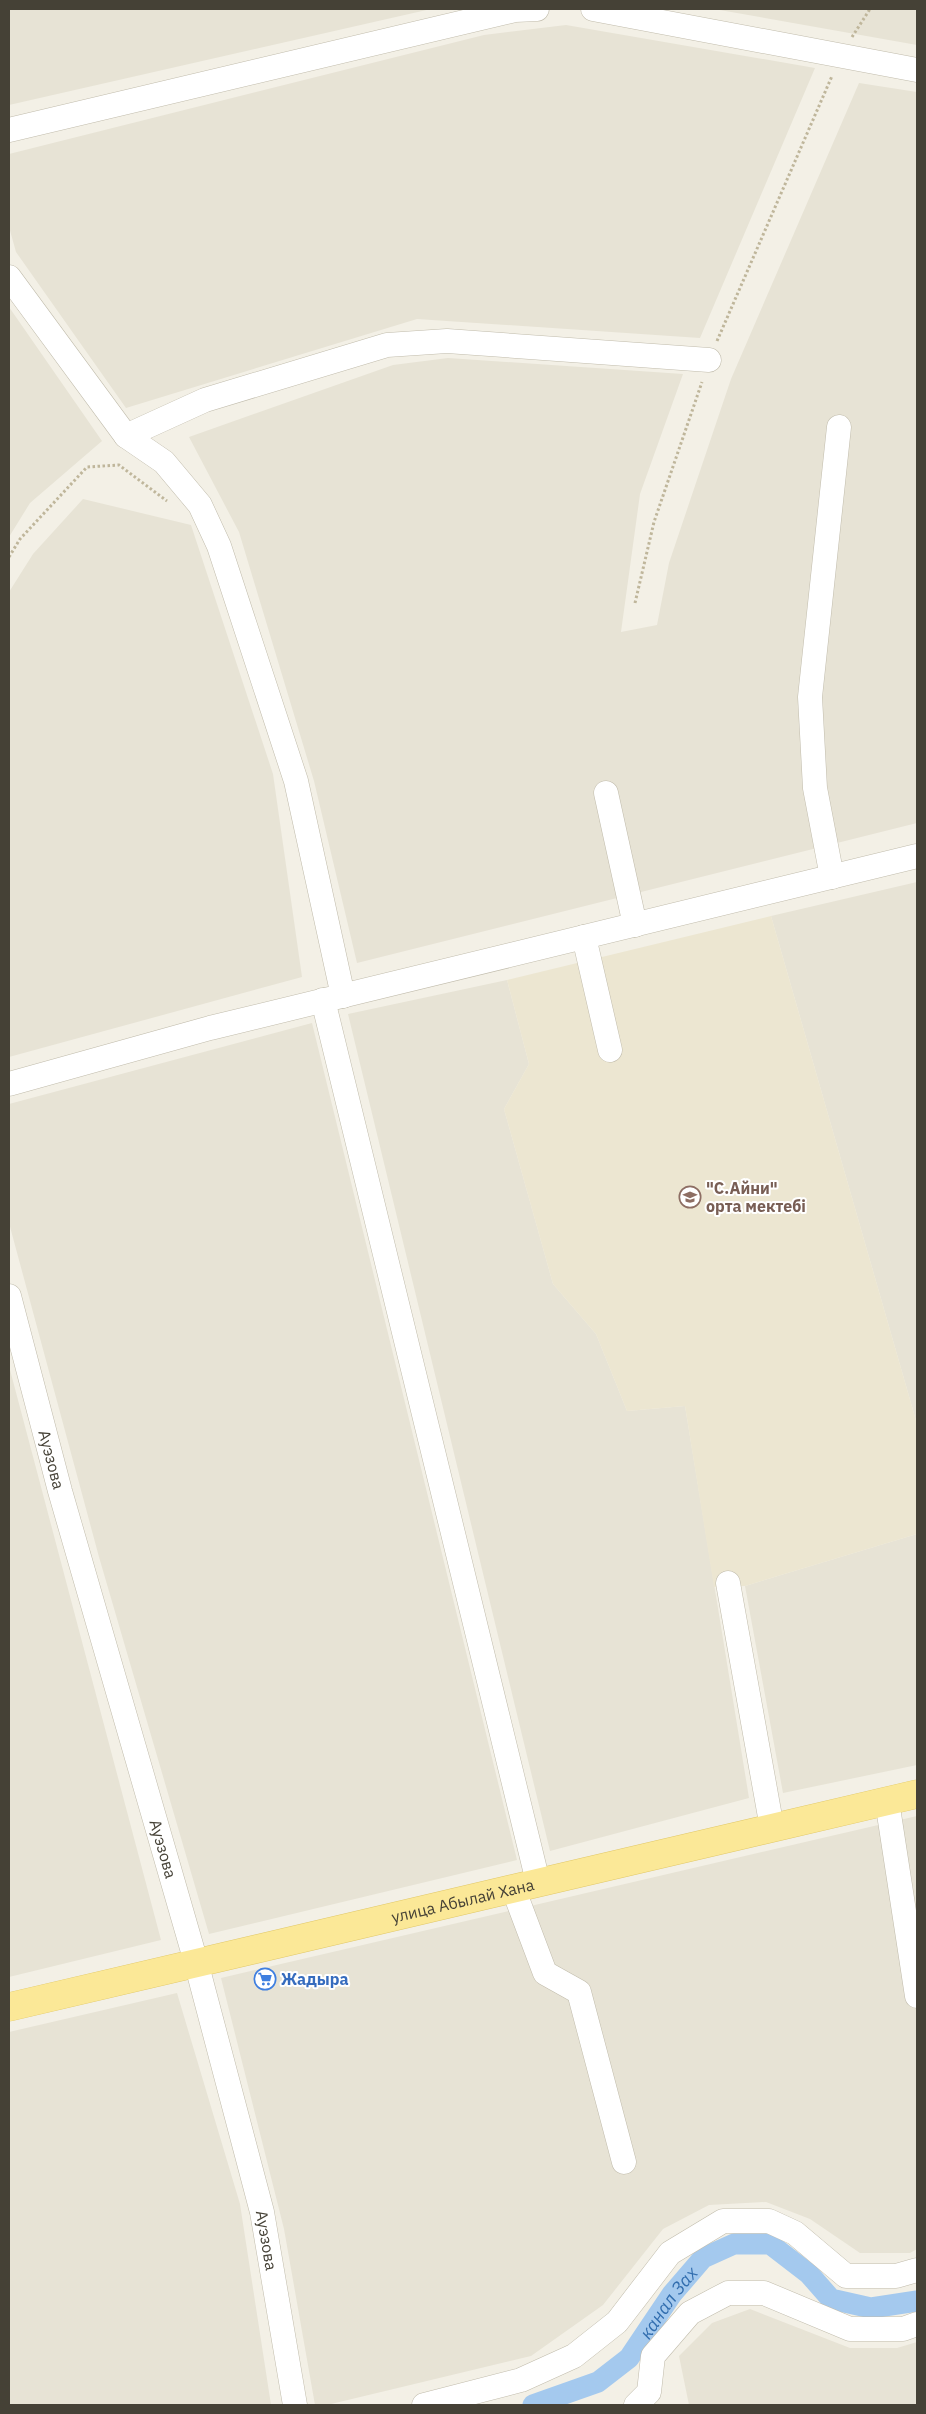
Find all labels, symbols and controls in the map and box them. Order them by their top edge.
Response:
place label: "С.Айни" орта мектебі [706,1178,806,1216]
school or university icon: "С.Айни" орта мектебі [678,1185,702,1209]
street label: Ауэзова [34,1428,69,1492]
street label: Ауэзова [145,1817,181,1881]
street label: улица Абылай Хана [389,1874,536,1927]
supermarket icon: Жадыра [253,1967,277,1991]
place label: Жадыра [281,1969,349,1989]
street label: Ауэзова [252,2209,282,2272]
water label: канал Зах [634,2261,703,2343]

